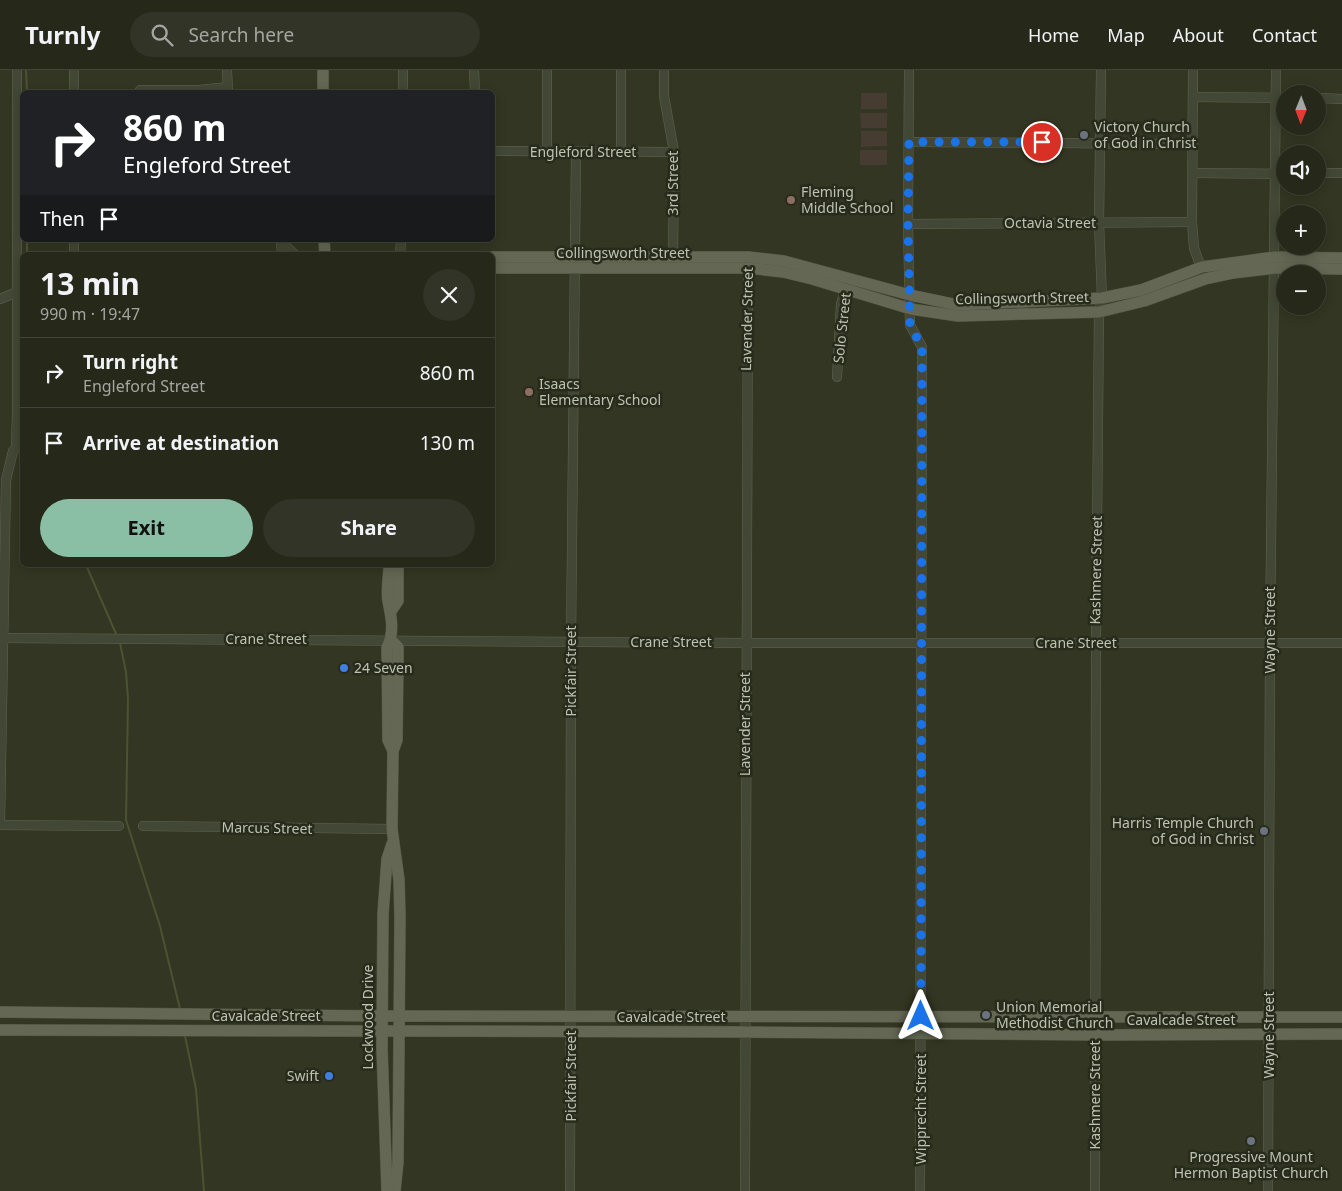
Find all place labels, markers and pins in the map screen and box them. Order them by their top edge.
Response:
place label: Victory Church of God in Christ [1094,117,1196,152]
pin [1021,121,1063,163]
marker: Victory Church of God in Christ [1078,129,1090,141]
place label: Fleming Middle School [801,182,893,217]
marker: Fleming Middle School [785,194,797,206]
place label: Isaacs Elementary School [539,374,661,409]
marker: Isaacs Elementary School [523,386,535,398]
place label: 24 Seven [354,658,413,677]
marker: 24 Seven [338,662,350,674]
place label: Harris Temple Church of God in Christ [1112,813,1254,848]
marker: Harris Temple Church of God in Christ [1258,825,1270,837]
place label: Union Memorial Methodist Church [996,997,1113,1032]
marker: Union Memorial Methodist Church [980,1009,992,1021]
place label: Swift [287,1066,319,1085]
marker: Swift [323,1070,335,1082]
marker: Progressive Mount Hermon Baptist Church [1245,1135,1257,1147]
place label: Progressive Mount Hermon Baptist Church [1174,1147,1328,1182]

